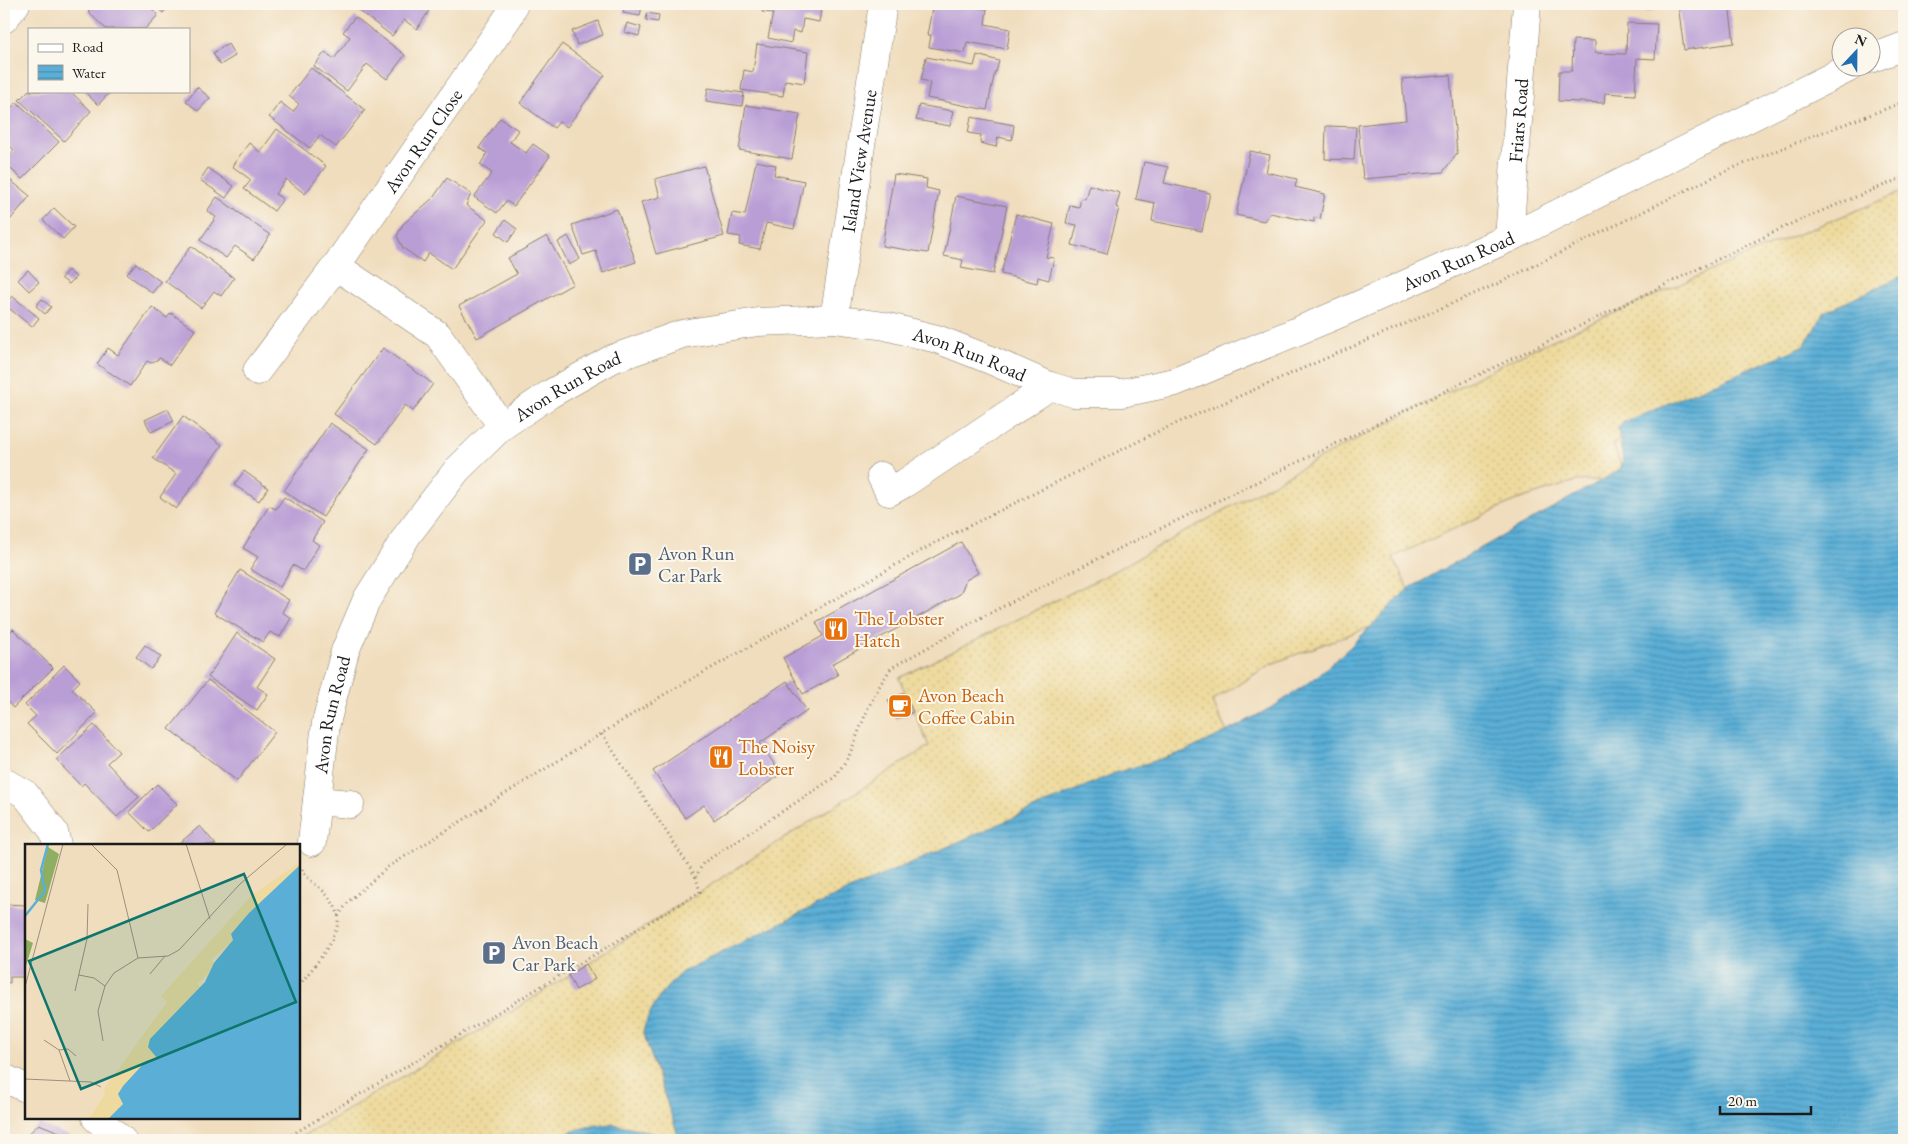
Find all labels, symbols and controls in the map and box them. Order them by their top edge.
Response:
legend [28,28,190,92]
north arrow [1830,28,1880,78]
text: N [1852,29,1870,51]
text: Road [72,37,104,56]
text: Water [72,63,106,82]
street label: Friars Road [1503,77,1534,163]
street label: Avon Run Close [378,84,468,199]
street label: Island View Avenue [836,88,883,234]
street label: Avon Run Road [1397,225,1519,298]
street label: Avon Run Road [909,321,1031,387]
street label: Avon Run Road [508,345,624,428]
place label: Avon Run Car Park [657,541,735,588]
parking icon: Avon Run Car Park [627,551,653,577]
place label: The Lobster Hatch [854,606,945,653]
restaurant icon: The Lobster Hatch [823,616,849,642]
street label: Avon Run Road [308,653,356,776]
place label: Avon Beach Coffee Cabin [917,683,1015,730]
cafe icon: Avon Beach Coffee Cabin [887,693,913,719]
place label: The Noisy Lobster [738,734,816,781]
restaurant icon: The Noisy Lobster [708,744,734,770]
inset map [25,844,300,1119]
place label: Avon Beach Car Park [511,930,599,977]
parking icon: Avon Beach Car Park [481,940,507,966]
scale bar [1720,1084,1812,1116]
text: 20 m [1728,1091,1757,1110]

